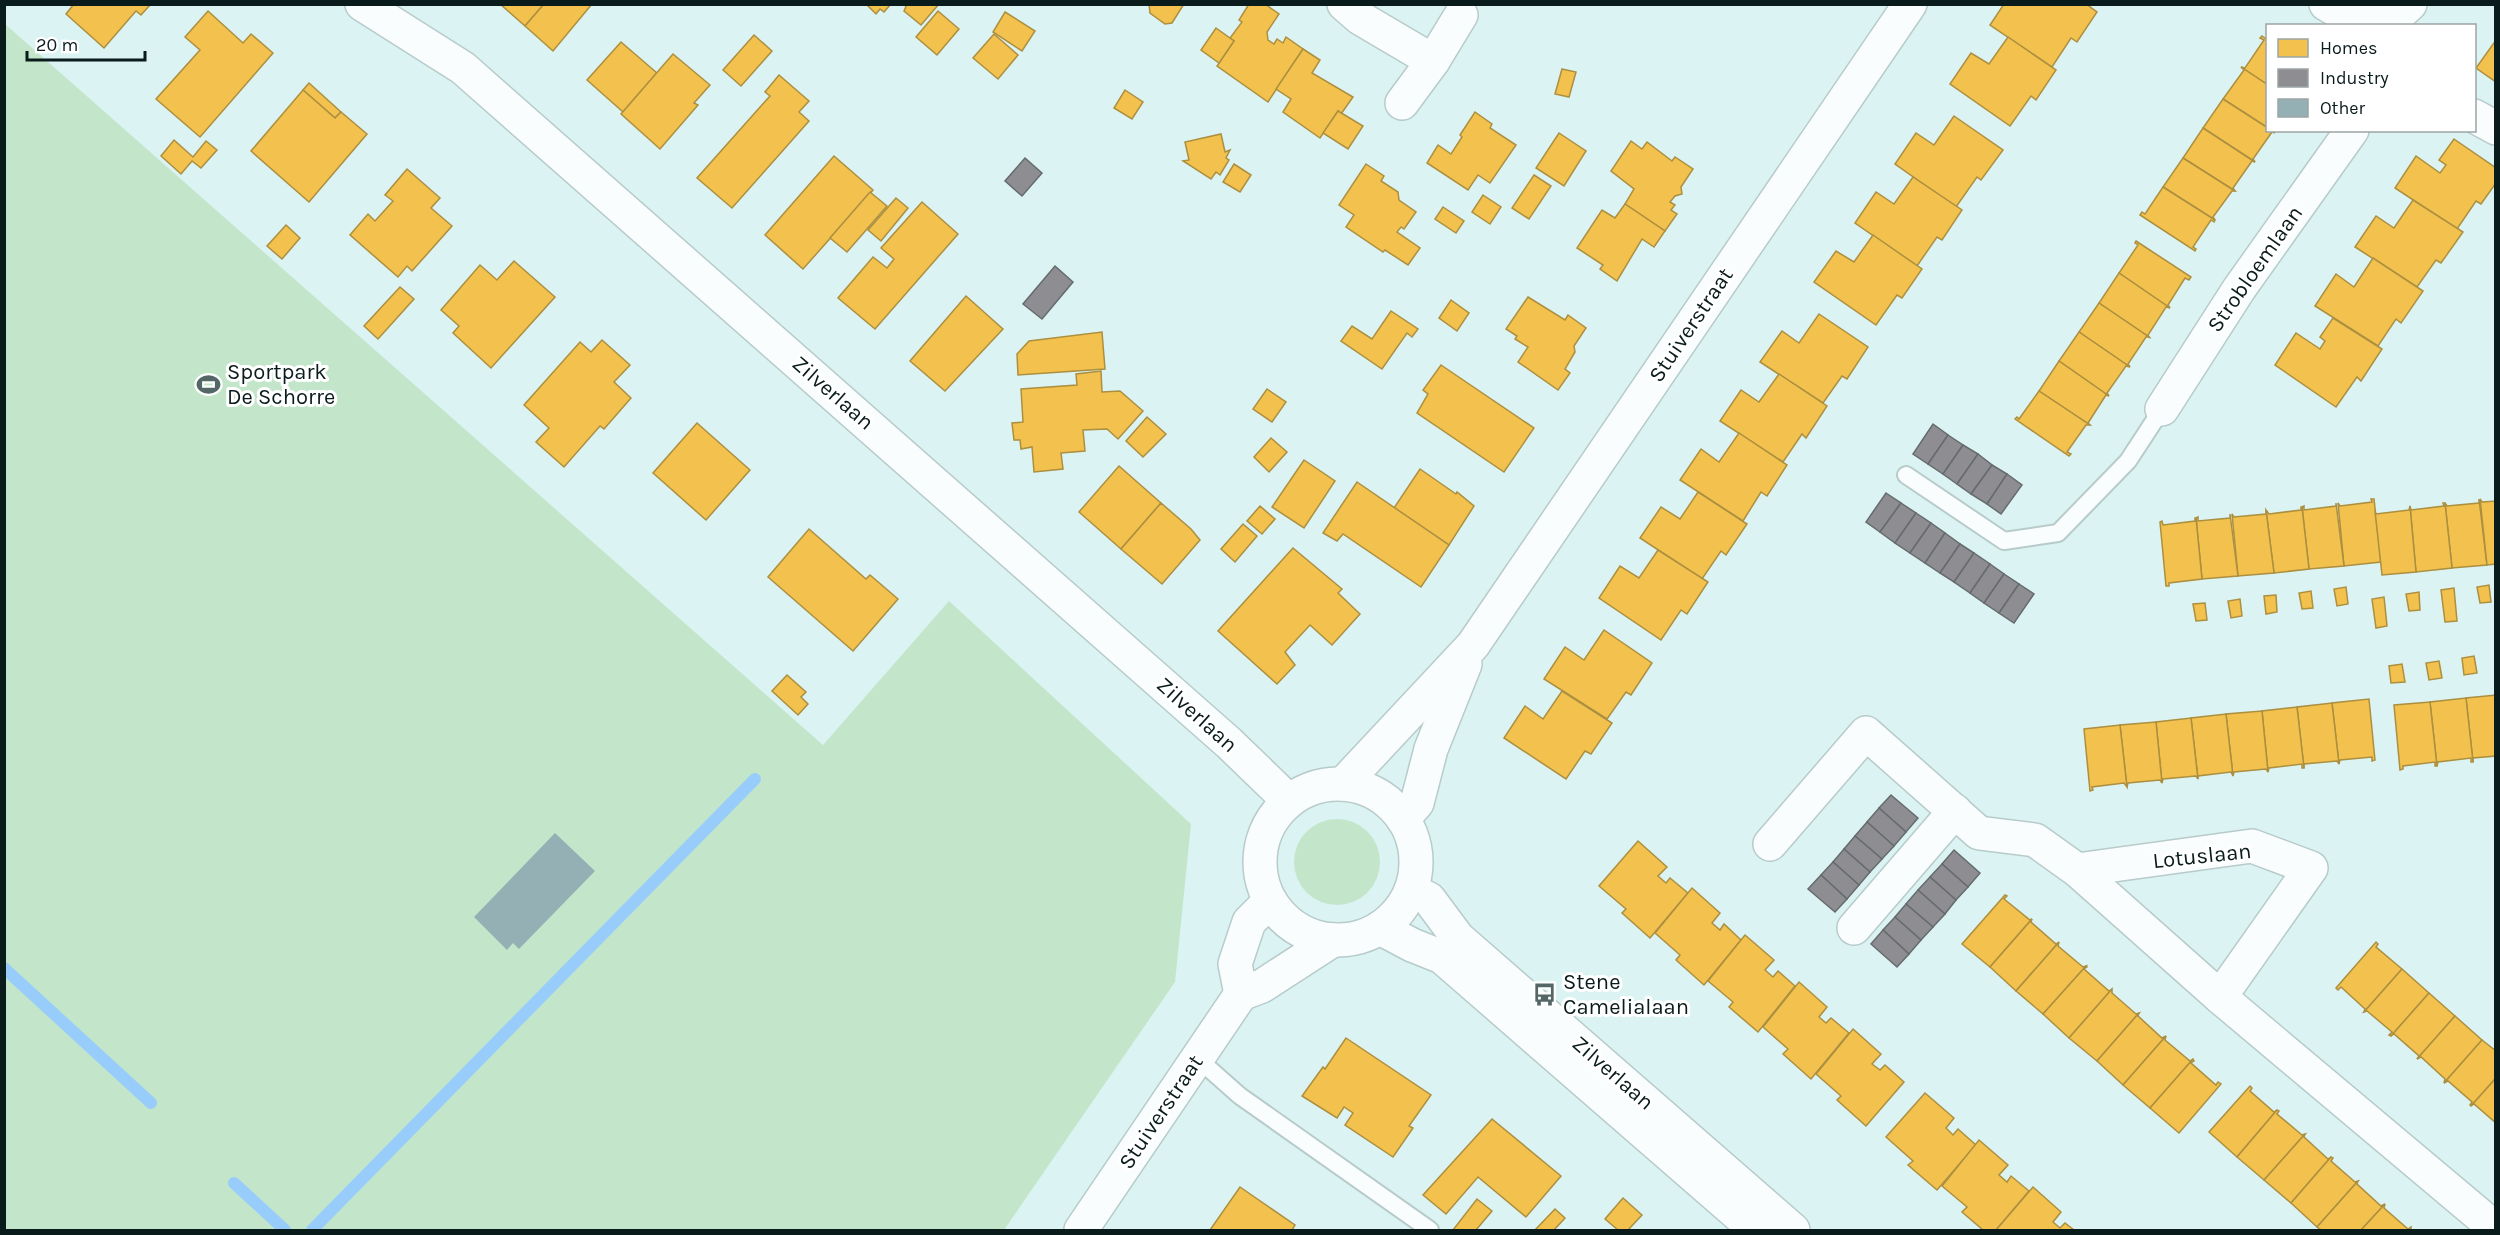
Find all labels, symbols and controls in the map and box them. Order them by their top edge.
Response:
scale bar [27,24,146,62]
legend [2266,24,2476,132]
text: 20 m [36,34,78,56]
text: Homes [2320,37,2377,59]
text: Industry [2320,67,2389,89]
text: Other [2320,97,2365,119]
street label: Strobloemlaan [2202,201,2308,337]
street label: Stuiverstraat [1643,263,1739,387]
street label: Zilverlaan [787,350,879,436]
place label: Sportpark De Schorre [227,359,335,410]
sports icon: Sportpark De Schorre [196,372,222,398]
street label: Zilverlaan [1151,672,1243,758]
street label: Lotuslaan [2151,838,2253,874]
place label: Stene Camelialaan [1563,969,1689,1020]
bus stop icon: Stene Camelialaan [1532,982,1558,1008]
street label: Zilverlaan [1567,1030,1659,1116]
street label: Stuiverstraat [1113,1050,1209,1174]

